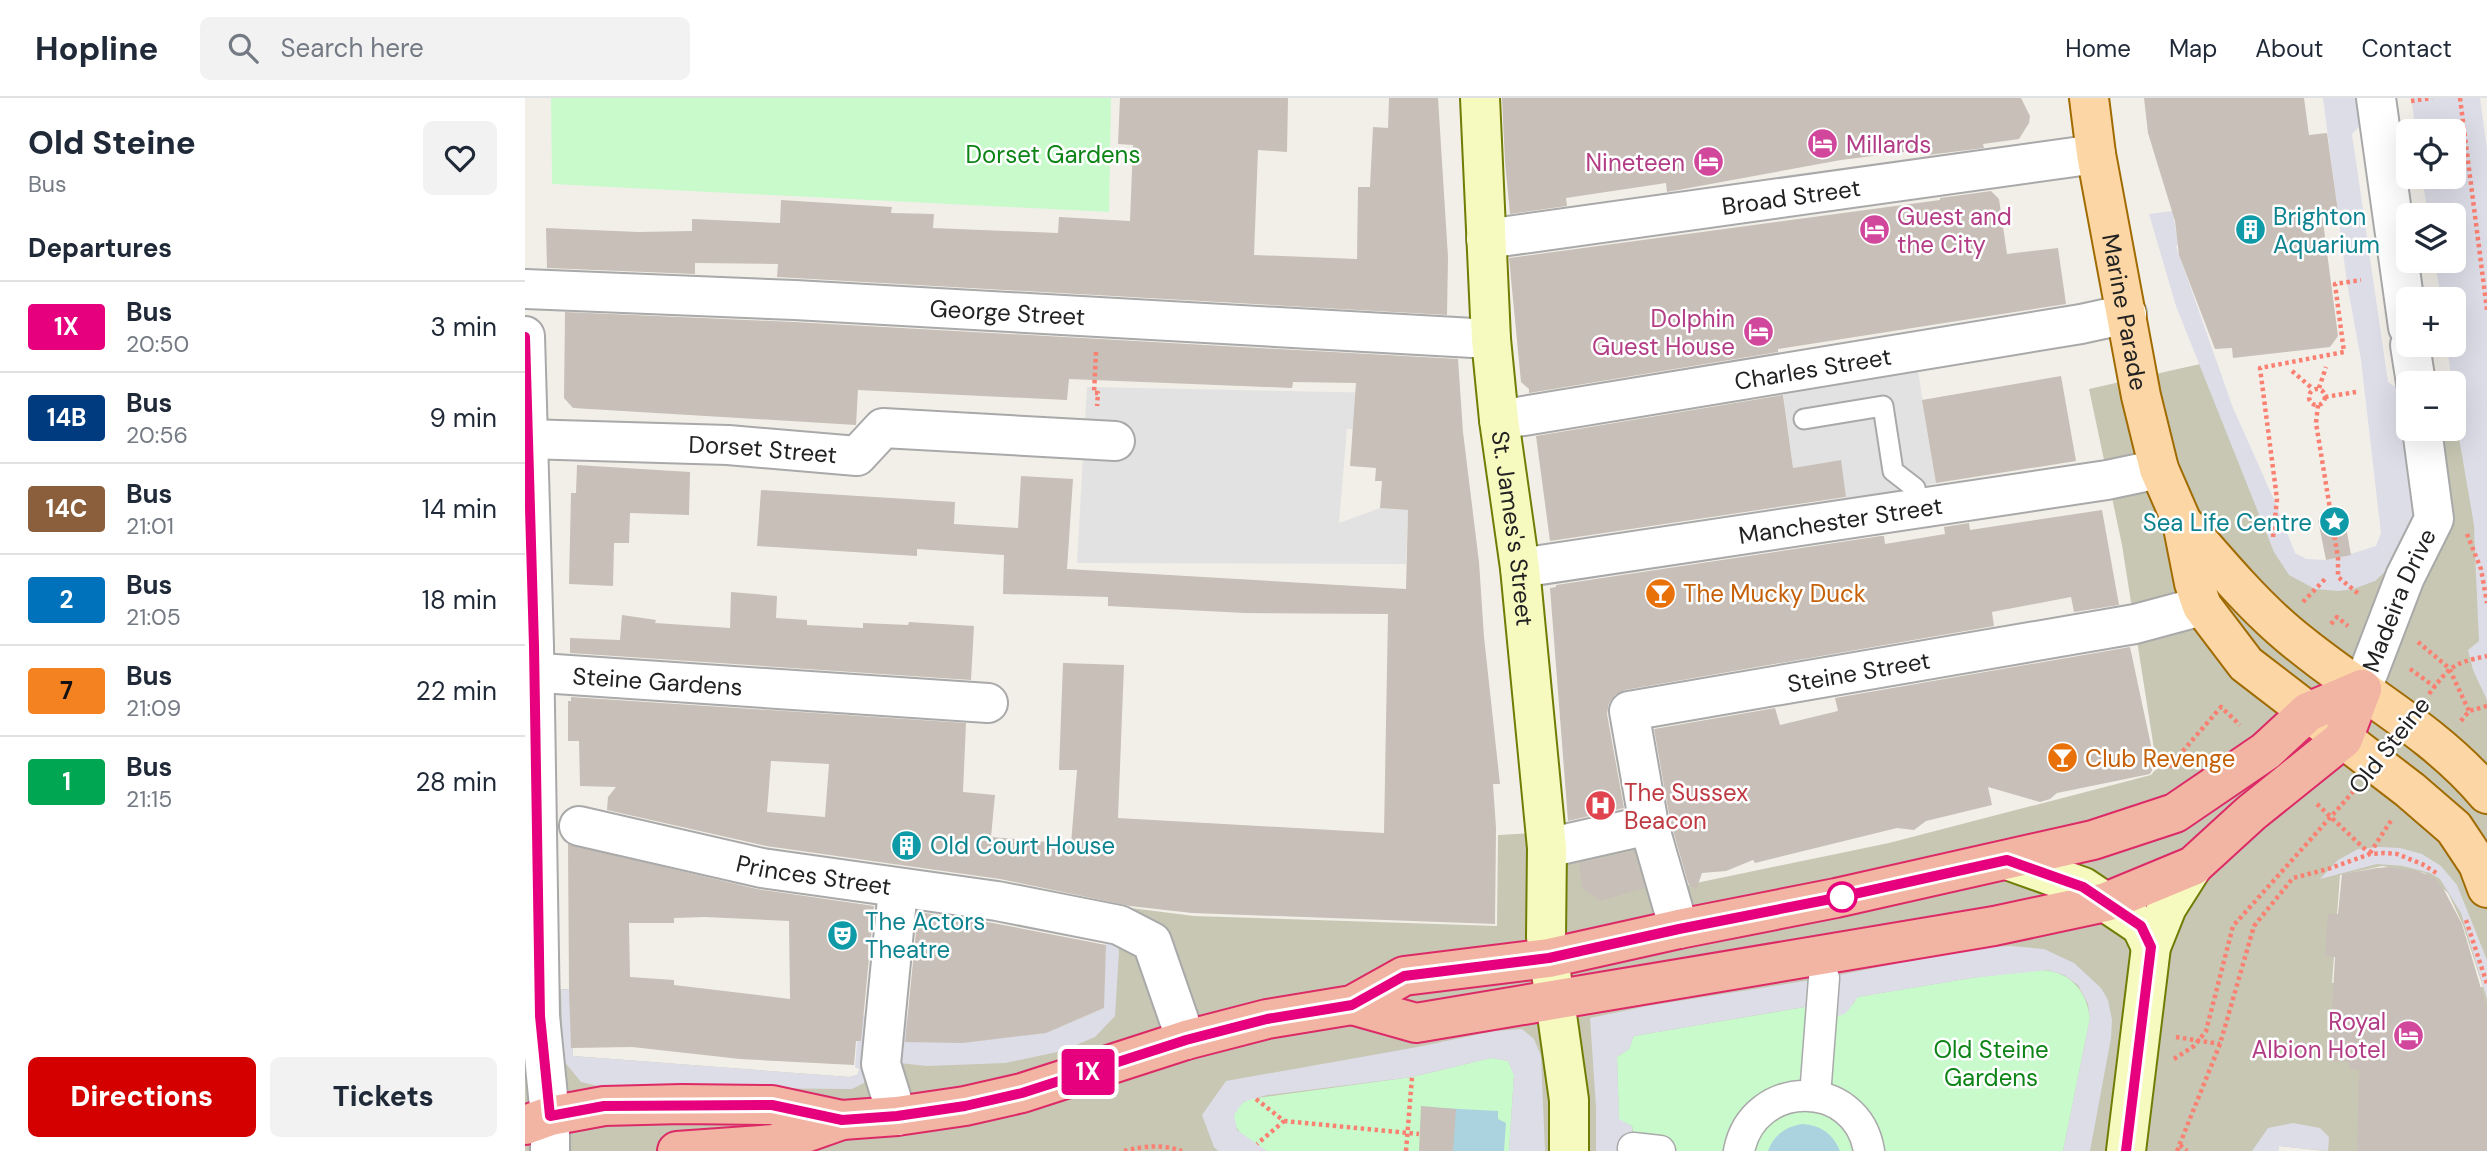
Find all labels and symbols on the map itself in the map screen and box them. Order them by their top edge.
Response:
hotel icon: Millards [1806,127,1840,161]
place label: Millards [1846,129,1931,160]
park label: Dorset Gardens [966,139,1140,170]
hotel icon: Nineteen [1691,145,1725,179]
place label: Nineteen [1586,147,1685,178]
street label: Broad Street [1720,171,1862,221]
place label: Guest and the City [1897,201,2012,260]
place label: Brighton Aquarium [2273,201,2380,260]
hotel icon: Guest and the City [1857,213,1891,247]
building icon: Brighton Aquarium [2233,213,2267,247]
street label: Marine Parade [2096,231,2155,393]
street label: George Street [929,292,1086,332]
place label: Dolphin Guest House [1592,303,1735,362]
hotel icon: Dolphin Guest House [1741,315,1775,349]
street label: Charles Street [1732,340,1893,396]
street label: Dorset Street [688,428,838,470]
street label: St. James's Street [1485,429,1541,628]
street label: Manchester Street [1736,489,1944,551]
place icon: Sea Life Centre [2318,505,2352,539]
place label: Sea Life Centre [2143,507,2312,538]
street label: Madeira Drive [2355,523,2442,676]
bar icon: The Mucky Duck [1643,576,1677,610]
place label: The Mucky Duck [1683,578,1866,609]
street label: Steine Street [1785,644,1932,699]
street label: Steine Gardens [572,660,744,702]
street label: Old Steine [2341,690,2437,800]
bar icon: Club Revenge [2045,741,2079,775]
place label: Club Revenge [2085,743,2235,774]
place label: The Sussex Beacon [1624,777,1748,836]
hospital icon: The Sussex Beacon [1584,789,1618,823]
building icon: Old Court House [890,828,924,862]
place label: Old Court House [930,830,1115,861]
street label: Princes Street [733,847,893,901]
unlabelled marker [1827,882,1857,912]
place label: The Actors Theatre [865,906,985,965]
theatre icon: The Actors Theatre [825,918,859,952]
place label: Royal Albion Hotel [2251,1006,2386,1065]
hotel icon: Royal Albion Hotel [2392,1018,2426,1052]
park label: Old Steine Gardens [1933,1034,2049,1093]
line badge: 1X [1057,1049,1119,1095]

